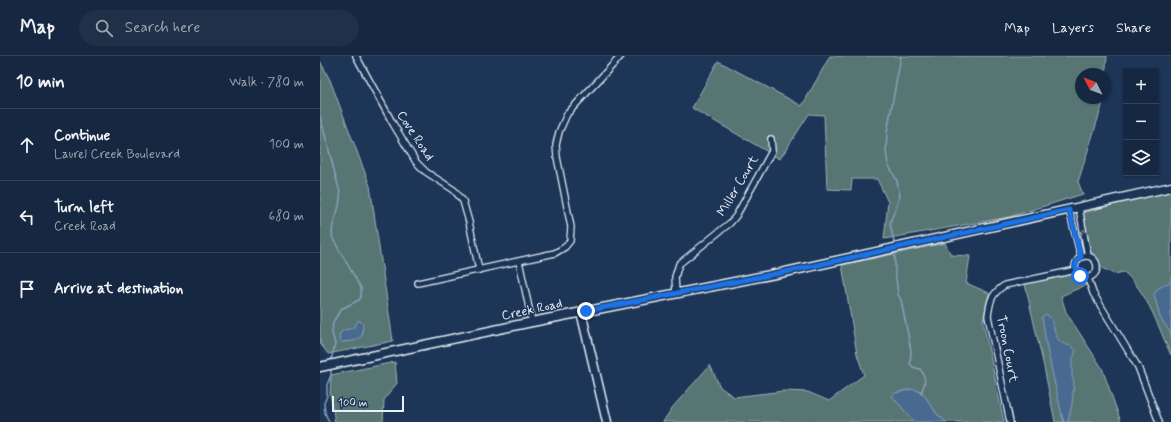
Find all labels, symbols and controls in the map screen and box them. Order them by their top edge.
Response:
search box [79,10,359,46]
text: Map [20,15,55,40]
icon: search [93,17,115,39]
text: Search here [125,18,200,38]
text: Map [1004,19,1030,37]
text: Layers [1052,19,1094,37]
text: Share [1116,19,1151,37]
north arrow [1075,68,1111,104]
map controls [1123,68,1159,176]
button: + [1123,68,1159,104]
text: 10 min [16,71,65,93]
text: Walk · 780 m [229,74,304,91]
button: − [1123,104,1159,140]
street label: Cove Road [392,108,438,164]
text: Continue [54,126,110,146]
icon: ahead [16,134,38,156]
text: 100 m [269,136,304,153]
button: layers [1123,140,1159,176]
text: Laurel Creek Boulevard [54,146,180,163]
street label: Miller Court [713,152,763,220]
text: Turn left [54,198,114,218]
icon: left [16,206,38,228]
text: 680 m [269,208,304,225]
text: Creek Road [54,218,116,235]
one-way arrow [1080,229,1088,235]
route start [1071,267,1089,285]
icon: arrive [16,278,38,300]
text: Arrive at destination [54,279,183,299]
street label: Creek Road [500,295,564,325]
route end [577,302,595,320]
street label: Troon Court [992,314,1022,384]
scale bar [332,394,404,413]
text: 100 m [338,396,368,410]

